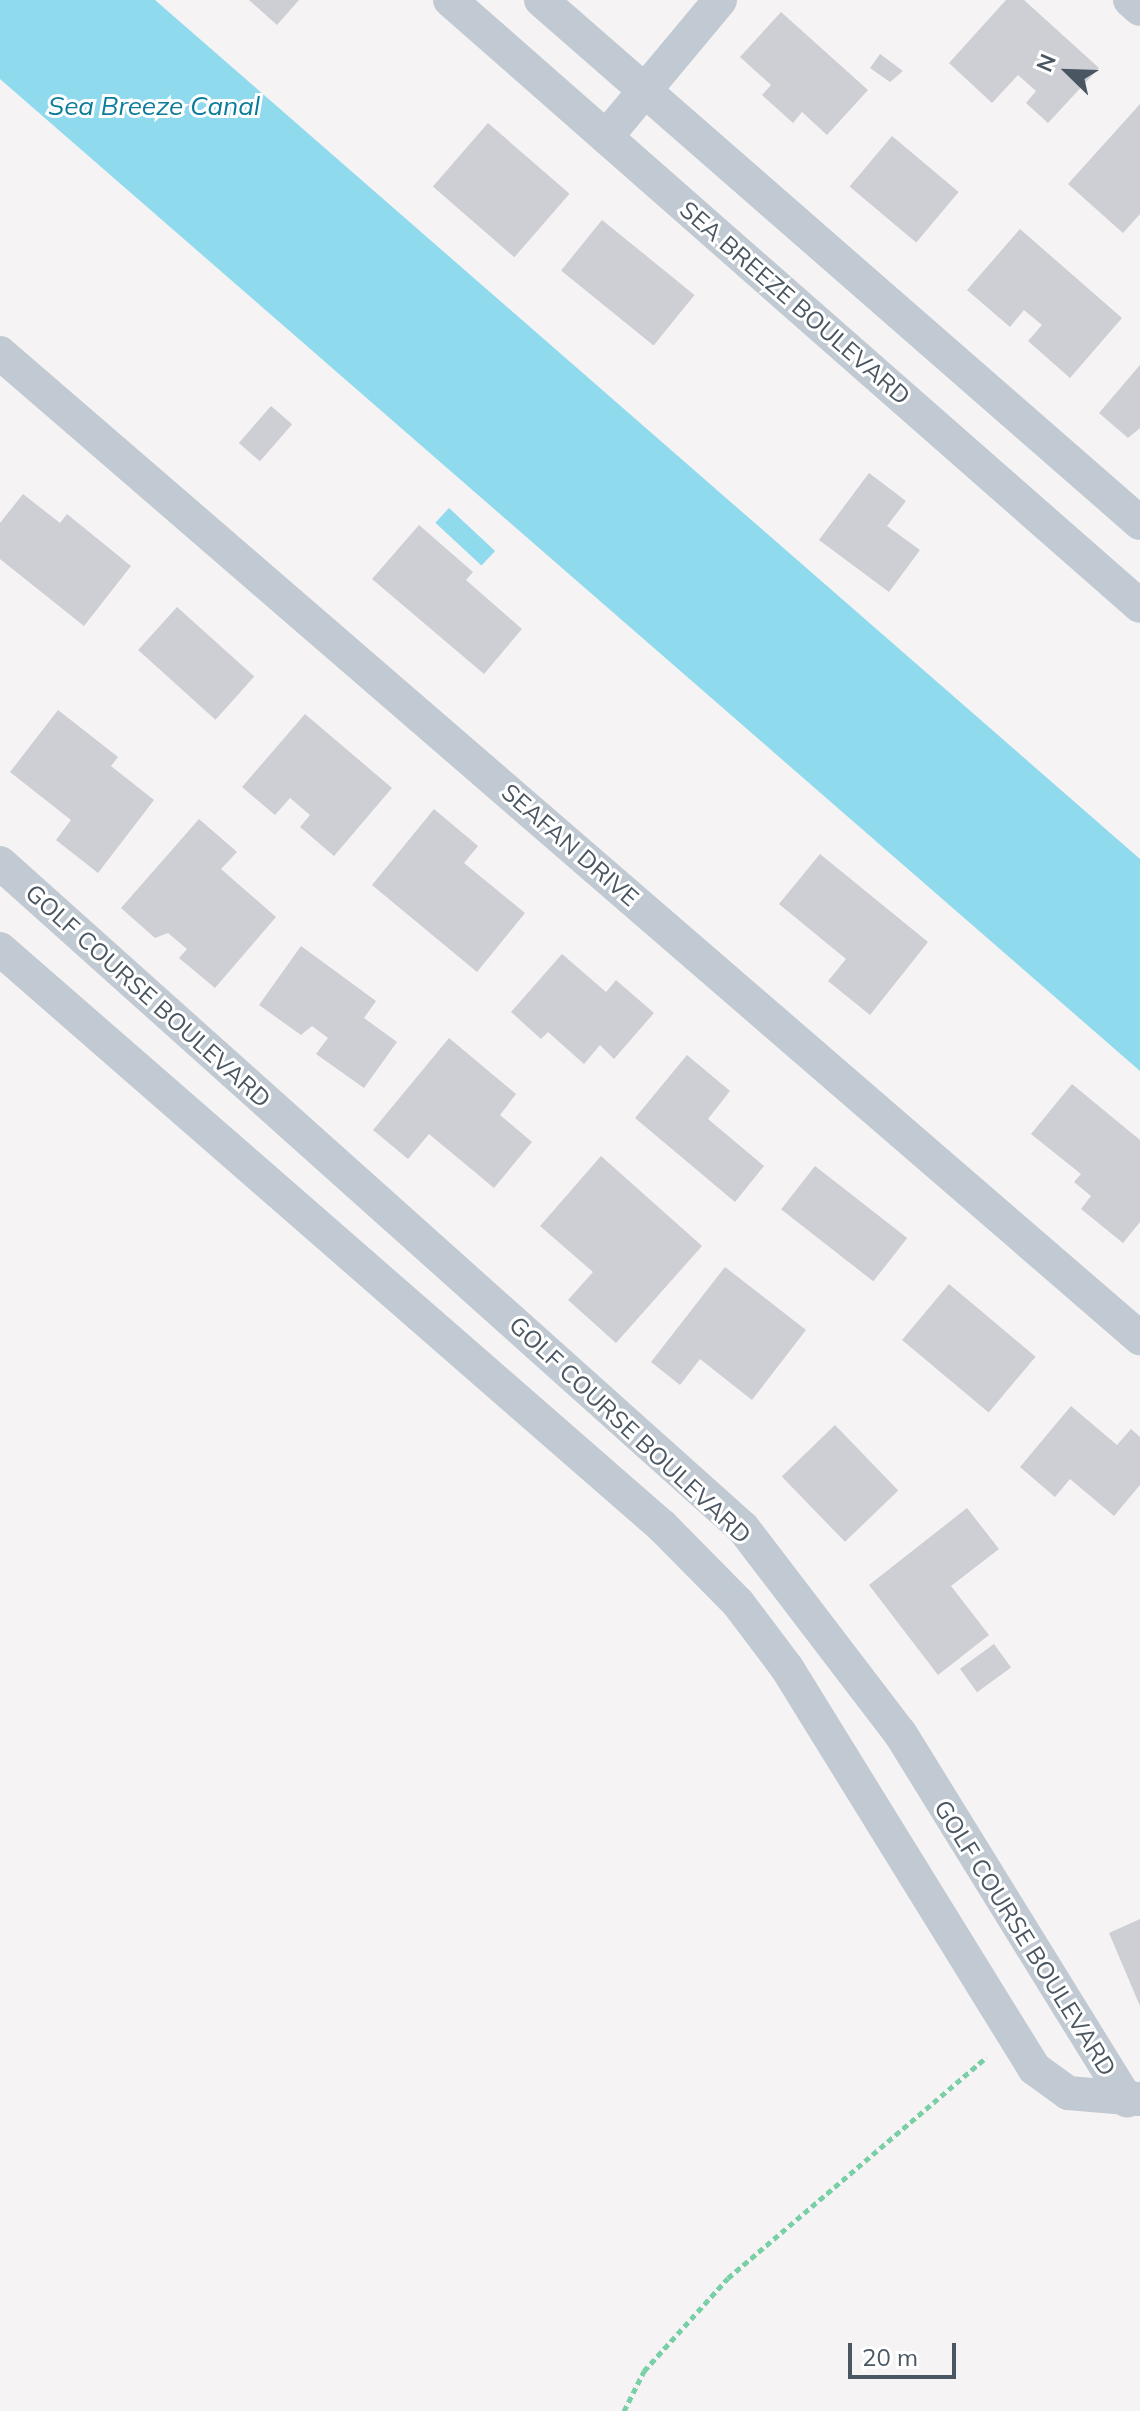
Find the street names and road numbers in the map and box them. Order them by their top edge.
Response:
street label: SEA BREEZE BOULEVARD [674,195,916,411]
street label: SEAFAN DRIVE [496,778,644,912]
street label: GOLF COURSE BOULEVARD [20,878,276,1114]
street label: GOLF COURSE BOULEVARD [503,1310,757,1550]
street label: GOLF COURSE BOULEVARD [928,1795,1122,2081]

